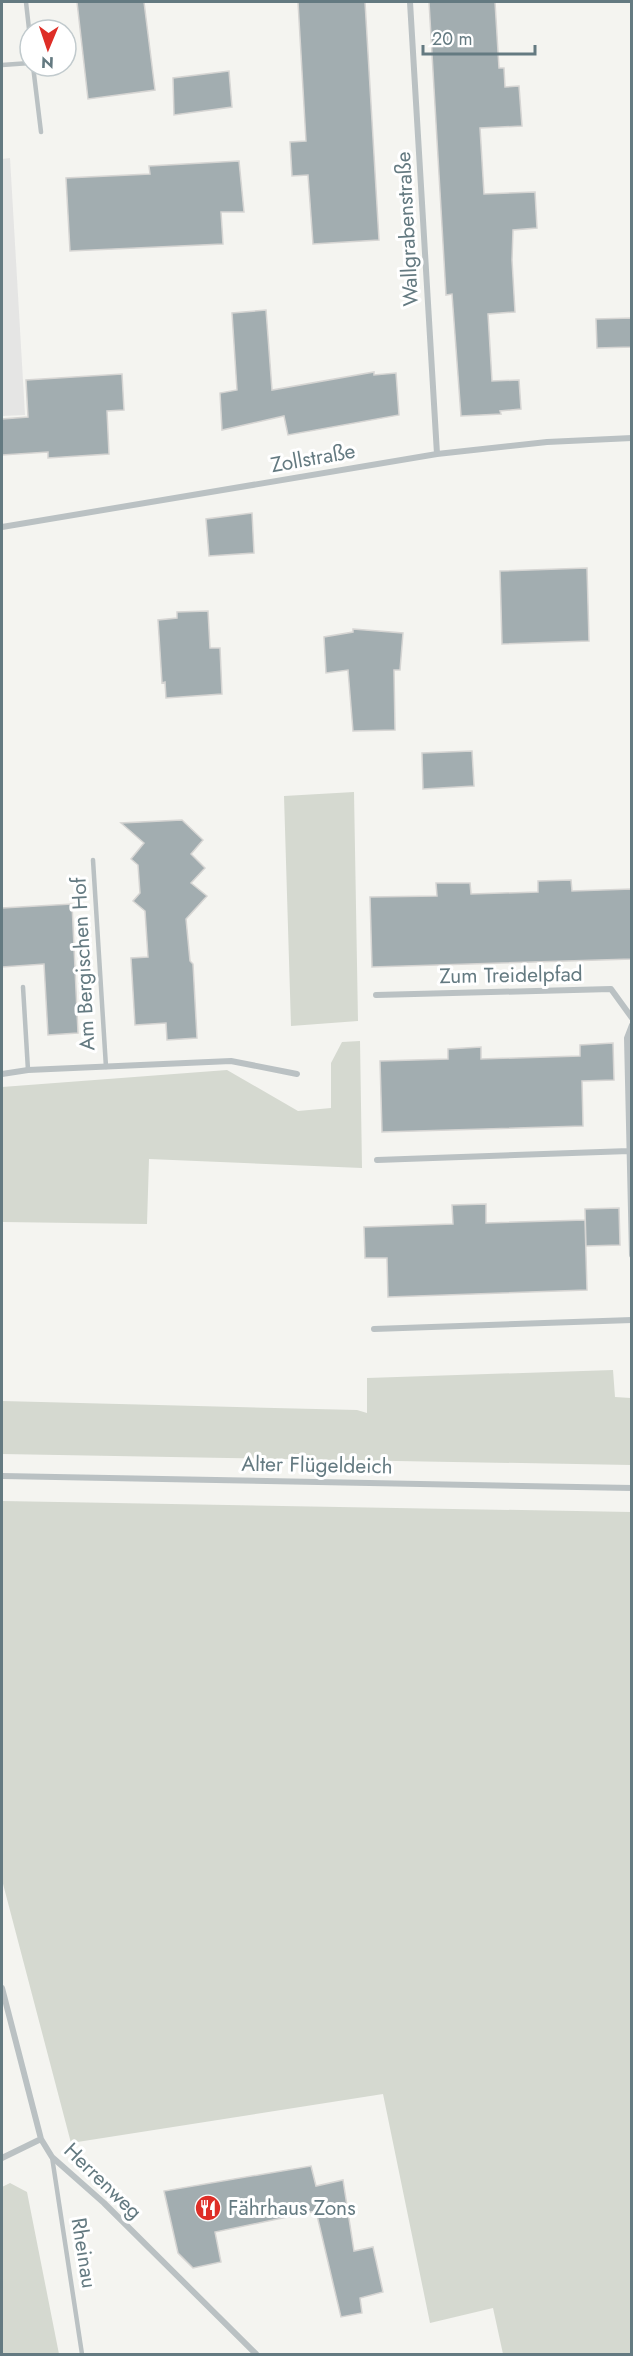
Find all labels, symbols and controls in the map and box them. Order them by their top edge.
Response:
north arrow [18,18,78,78]
scale bar [423,18,536,56]
text: 20 m [432,26,472,52]
text: N [41,51,54,74]
street label: Wallgrabenstraße [388,151,426,307]
street label: Zollstraße [268,436,358,480]
street label: Am Bergischen Hof [63,876,103,1051]
street label: Zum Treidelpfad [439,959,583,991]
street label: Alter Flügeldeich [241,1449,393,1481]
street label: Herrenweg [57,2136,149,2226]
restaurant icon: Fährhaus Zons [193,2193,223,2223]
place label: Fährhaus Zons [228,2193,356,2223]
street label: Rheinau [64,2215,104,2291]

